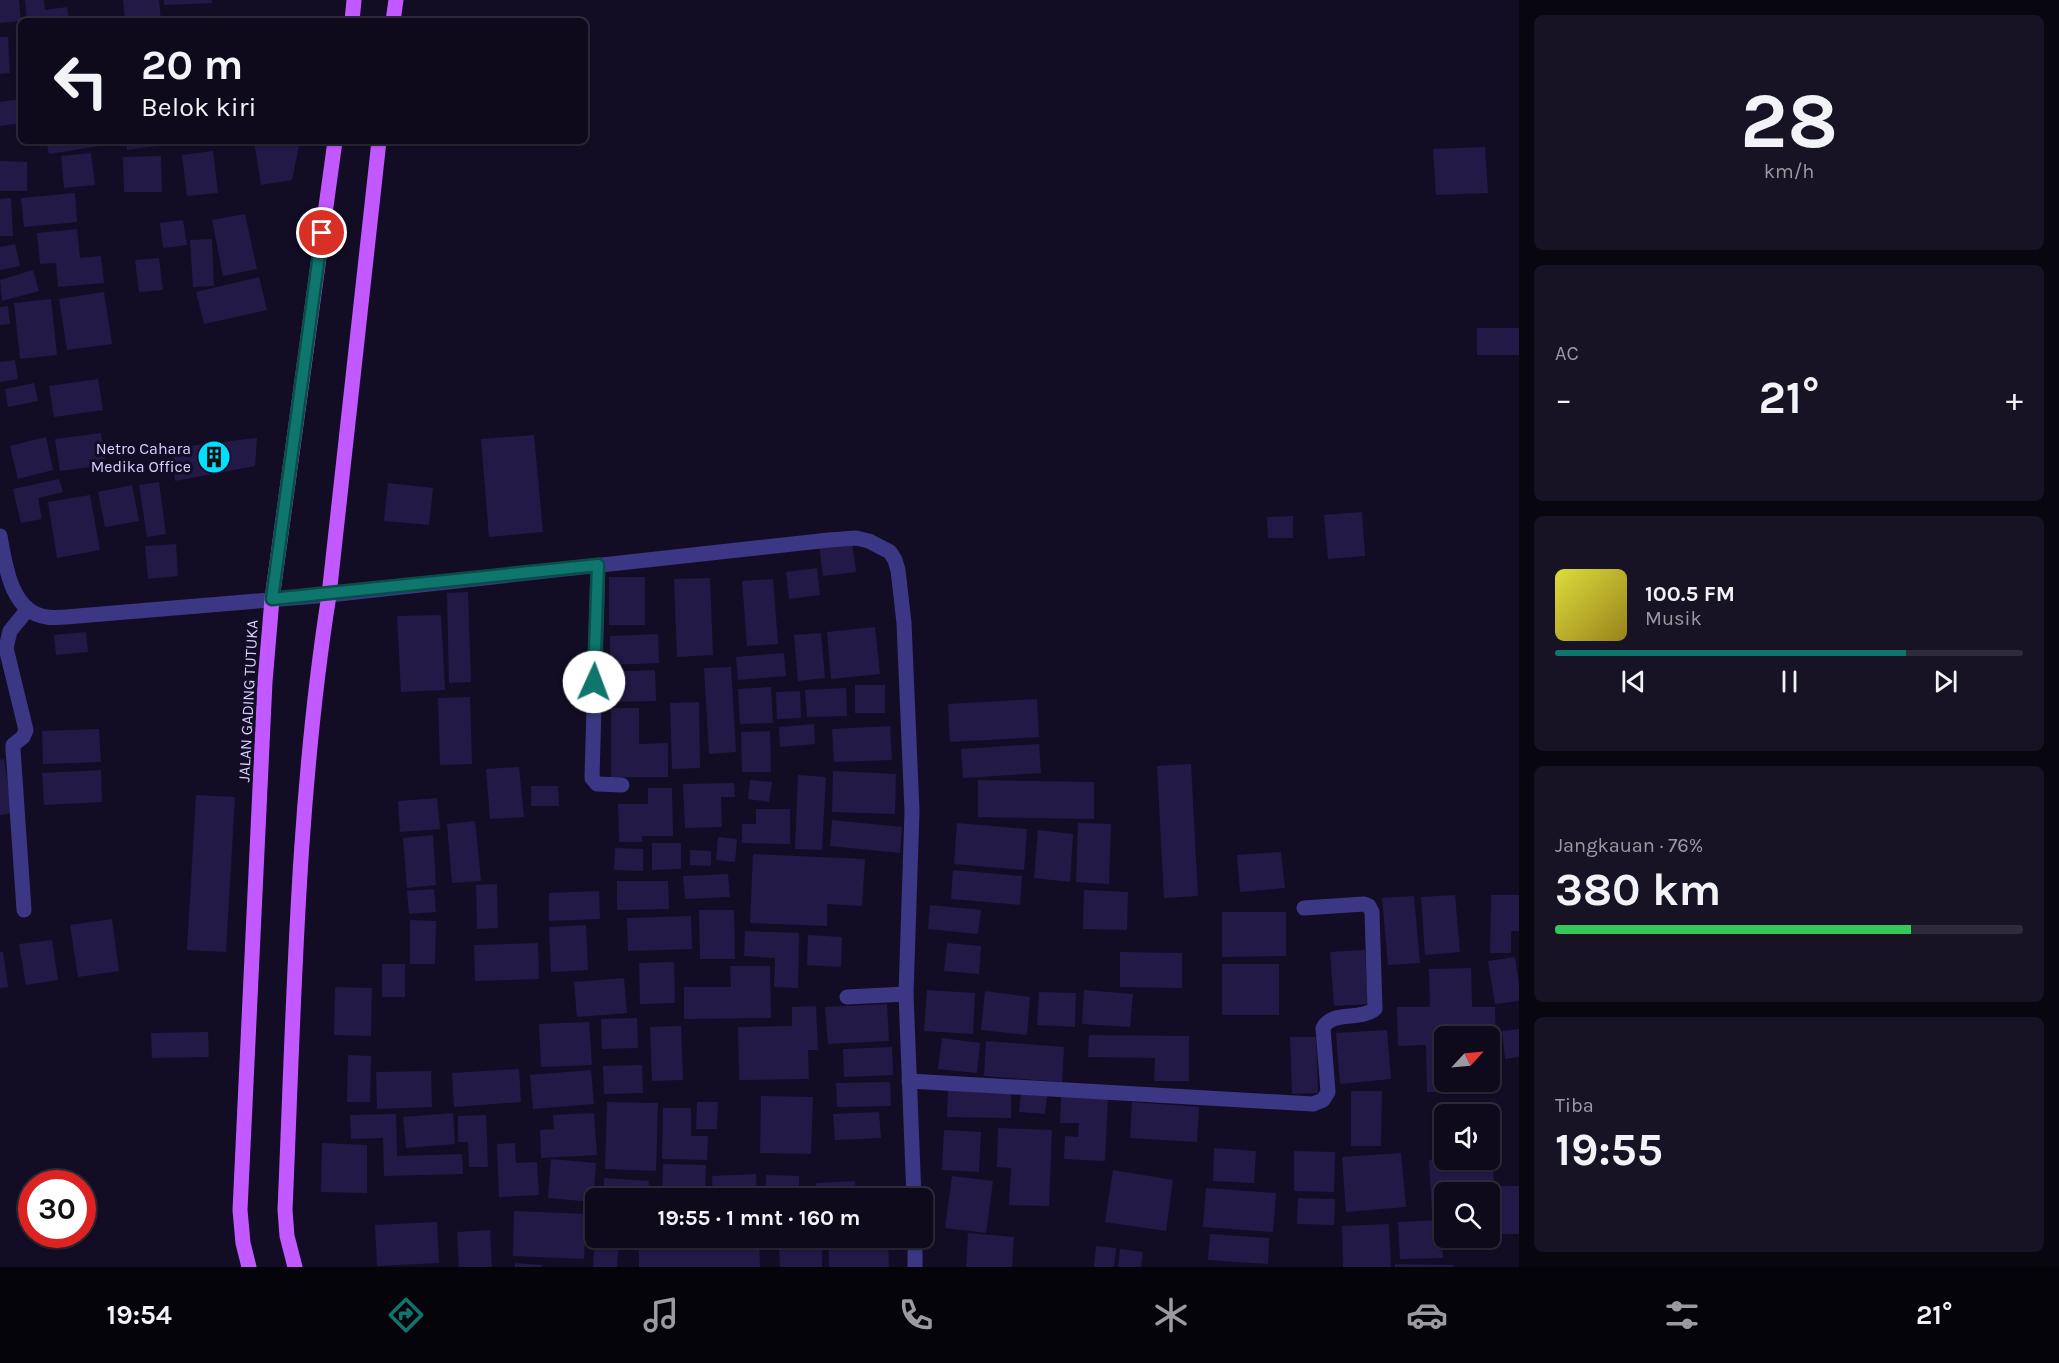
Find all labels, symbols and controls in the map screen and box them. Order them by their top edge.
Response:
text: 20 m [141,40,243,90]
icon: left [42,42,120,120]
text: 28 [1740,75,1838,167]
text: Belok kiri [141,91,257,123]
text: km/h [1764,160,1814,183]
pin [296,207,347,258]
icon: arrive [305,216,338,249]
text: AC [1555,342,1579,365]
text: 21° [1759,372,1819,424]
text: − [1555,380,1572,418]
text: + [2006,380,2023,418]
place label: Netro Cahara Medika Office [91,439,191,476]
building icon: Netro Cahara Medika Office [196,439,232,475]
text: 100.5 FM [1645,581,1735,607]
text: Musik [1645,607,1702,630]
street label: JALAN GADING TUTUKA [234,619,262,783]
position arrow [562,650,626,714]
icon: previous [1617,665,1650,698]
icon: pause [1773,665,1806,698]
icon: next [1929,665,1962,698]
text: Jangkauan · 76% [1555,834,1703,857]
text: 380 km [1555,864,1721,916]
north arrow [1434,1026,1500,1092]
map controls [1434,1026,1500,1248]
text: Tiba [1555,1094,1594,1117]
button: sound [1434,1104,1500,1170]
text: 19:55 [1555,1124,1663,1176]
speed limit sign: 30 [18,1170,96,1248]
button: search [1434,1182,1500,1248]
text: 19:55 · 1 mnt · 160 m [658,1205,860,1231]
icon: directions [385,1294,427,1336]
icon: music [640,1294,682,1336]
icon: phone [895,1294,937,1336]
icon: climate [1150,1294,1192,1336]
icon: car [1406,1294,1448,1336]
icon: filters [1661,1294,1703,1336]
text: 19:54 [107,1299,172,1331]
text: 21° [1916,1299,1952,1331]

